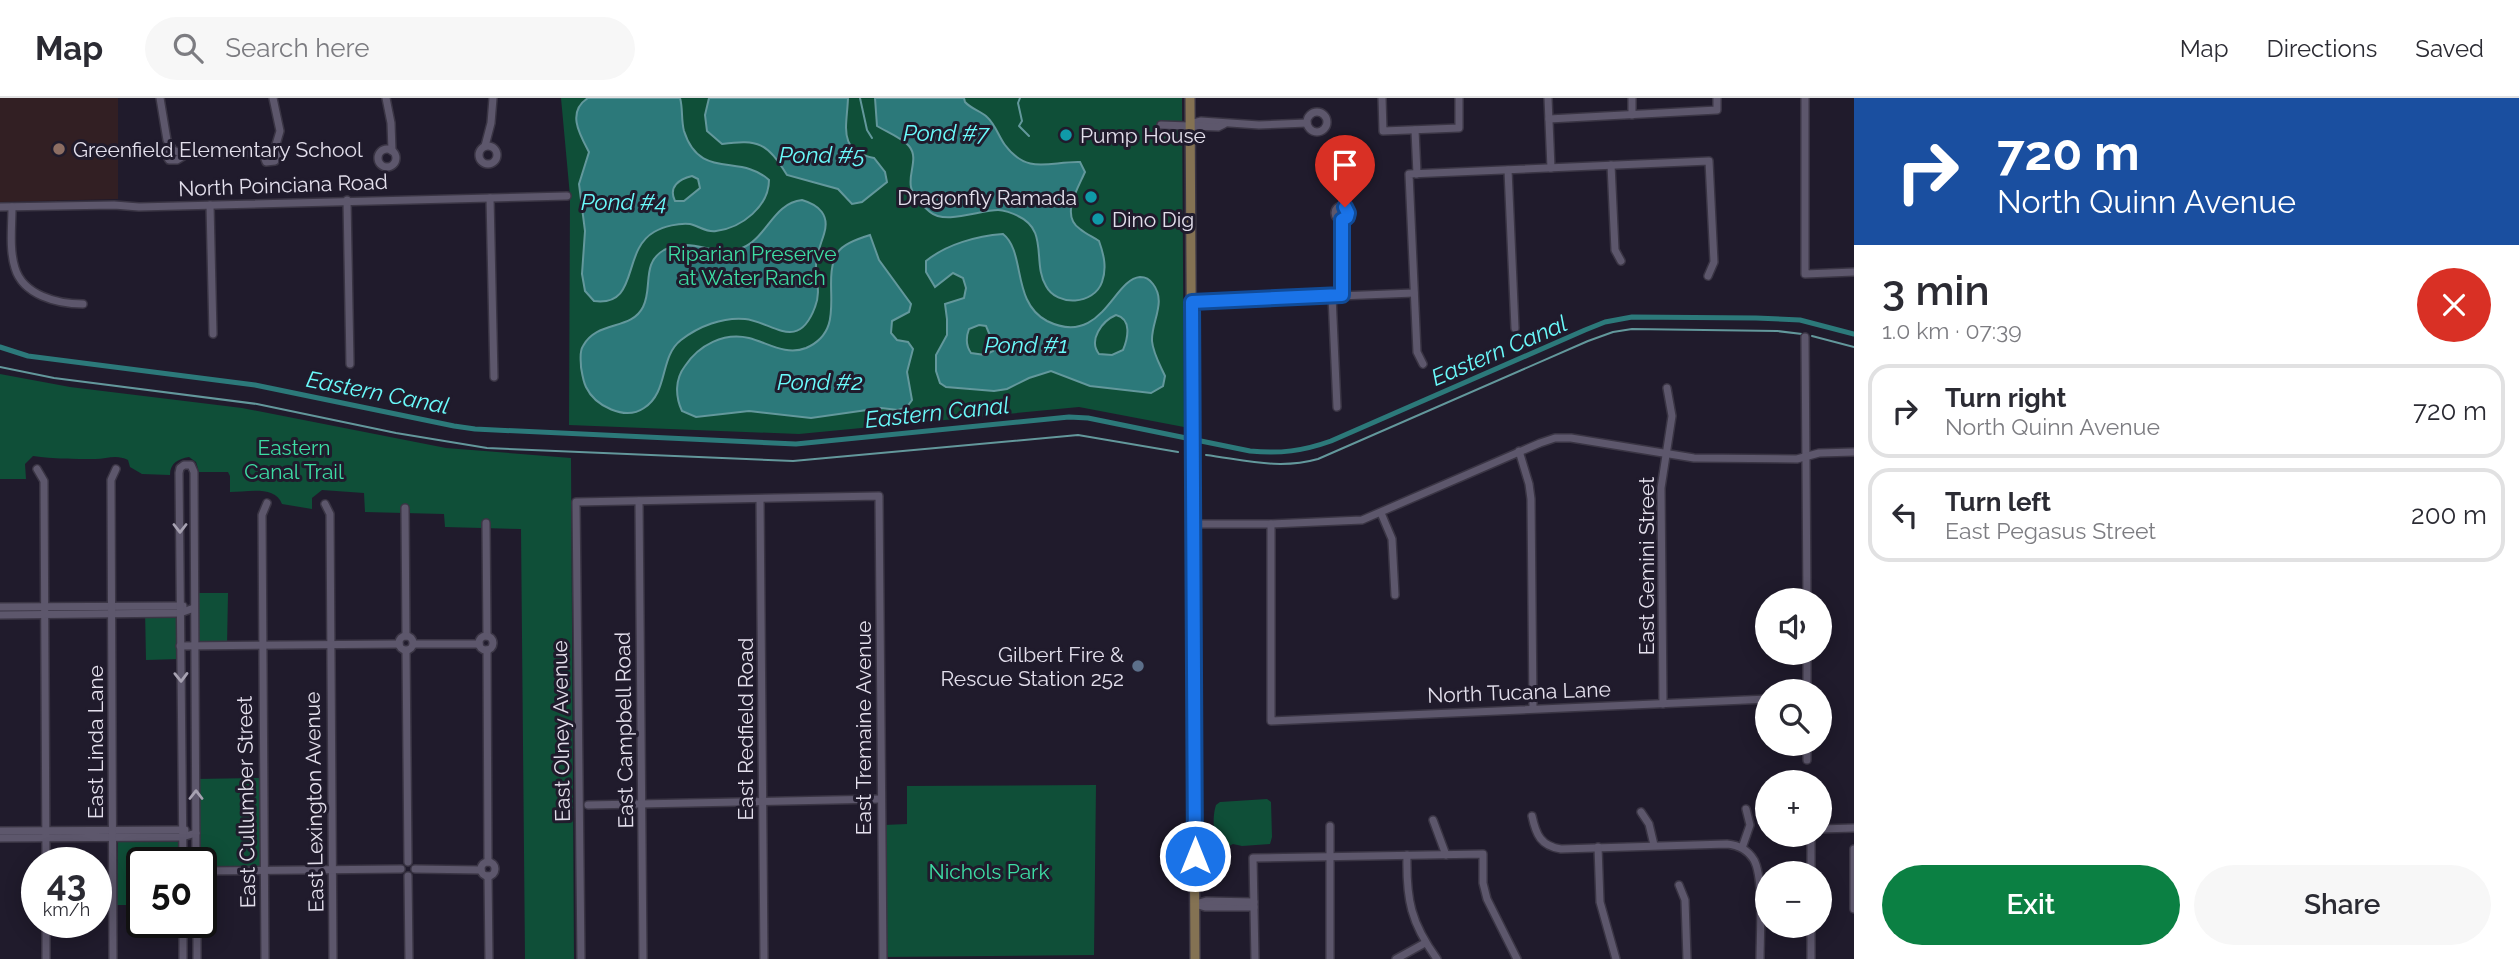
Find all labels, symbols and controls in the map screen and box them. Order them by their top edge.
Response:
search box [145,17,635,80]
text: Map [35,29,103,68]
icon: search [169,29,207,67]
text: Search here [225,33,370,63]
text: Map [2180,34,2229,63]
text: Directions [2267,34,2377,63]
text: Saved [2415,34,2484,63]
water label: Pond #7 [903,119,990,146]
place label: Pump House [1080,123,1206,148]
text: 720 m [1997,124,2140,181]
icon: right [1882,126,1973,217]
marker: Pump House [1058,127,1074,143]
pin [1315,135,1375,207]
place label: Greenfield Elementary School [73,137,363,162]
marker: Greenfield Elementary School [51,141,67,157]
water label: Pond #5 [779,141,865,168]
icon: arrive [1326,146,1364,184]
street label: North Poinciana Road [178,169,388,201]
text: North Quinn Avenue [1997,183,2296,220]
place label: Dragonfly Ramada [897,185,1077,210]
water label: Pond #4 [581,188,667,215]
marker: Dragonfly Ramada [1083,189,1099,205]
place label: Dino Dig [1112,207,1194,232]
marker: Dino Dig [1090,211,1106,227]
park label: Riparian Preserve at Water Ranch [668,241,836,290]
text: 3 min [1882,266,1990,315]
button: close [2417,268,2491,342]
water label: Eastern Canal [1427,309,1571,391]
text: 1.0 km · 07:39 [1882,317,2022,344]
water label: Pond #1 [984,331,1068,358]
water label: Eastern Canal [304,365,452,419]
water label: Pond #2 [777,368,863,395]
text: Turn right [1945,383,2066,413]
water label: Eastern Canal [863,391,1011,433]
icon: right [1886,392,1924,430]
text: 720 m [2413,396,2487,426]
text: North Quinn Avenue [1945,413,2160,440]
park label: Eastern Canal Trail [244,435,344,484]
street label: East Gemini Street [1634,477,1659,655]
text: Turn left [1945,487,2051,517]
icon: left [1886,496,1924,534]
text: 200 m [2411,500,2487,530]
text: East Pegasus Street [1945,517,2156,544]
one-way arrow [172,524,188,534]
map controls [1755,588,1832,938]
button: sound [1755,588,1832,665]
street label: East Tremaine Avenue [851,621,876,835]
street label: East Campbell Road [610,631,638,829]
street label: East Redfield Road [733,638,758,820]
street label: East Olney Avenue [547,640,575,822]
place label: Gilbert Fire & Rescue Station 252 [940,642,1124,691]
marker: Gilbert Fire & Rescue Station 252 [1130,658,1146,674]
street label: East Linda Lane [83,665,108,819]
one-way arrow [173,672,188,683]
street label: North Tucana Lane [1427,676,1611,708]
button: search [1755,679,1832,756]
street label: East Lexington Avenue [300,691,328,913]
street label: East Cullumber Street [232,696,260,908]
button: + [1755,770,1832,847]
one-way arrow [188,789,204,799]
position arrow [1158,819,1232,893]
speed limit sign: 50 [126,847,217,938]
park label: Nichols Park [928,859,1050,884]
button: − [1755,861,1832,938]
text: 43 [47,863,86,904]
button: Exit [1882,865,2180,945]
button: Share [2194,865,2491,945]
text: km/h [43,899,90,920]

